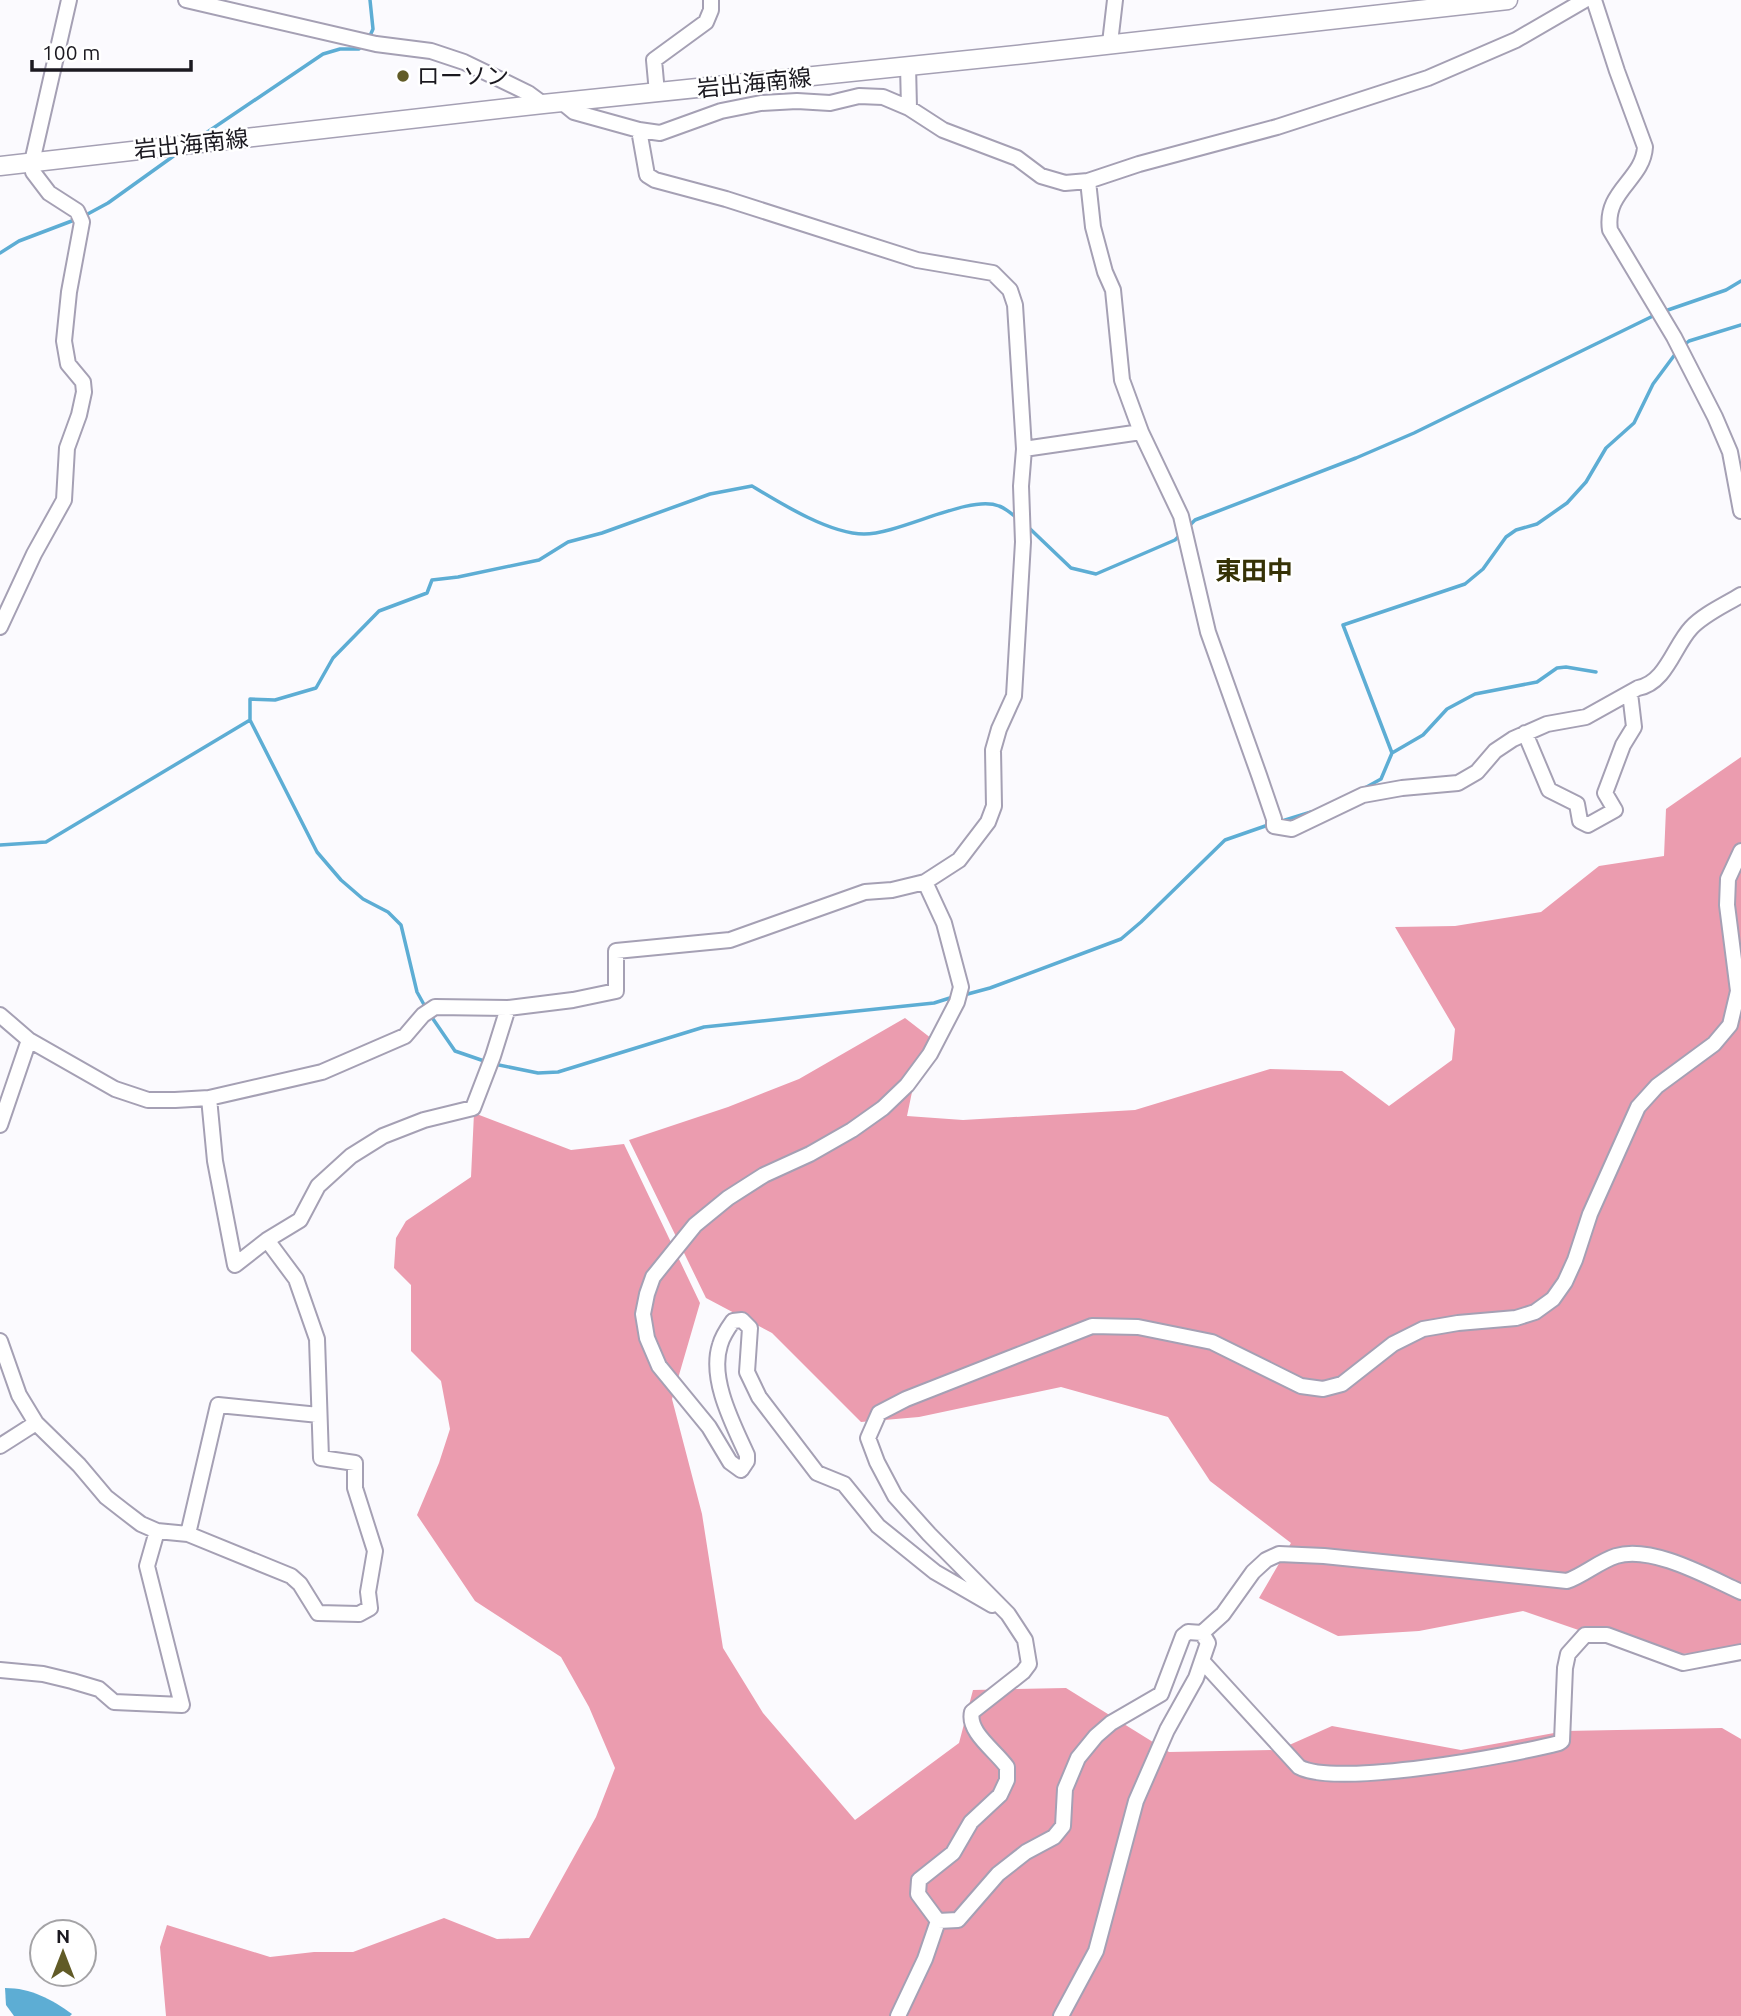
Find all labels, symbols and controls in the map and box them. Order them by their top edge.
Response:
scale bar [32,28,191,72]
text: 100 m [42,40,100,64]
place label: ローソン [417,63,509,88]
street label: 岩出海南線 [695,64,812,101]
marker: ローソン [395,68,411,84]
street label: 岩出海南線 [132,125,249,162]
district label: 東田中 [1215,556,1293,585]
north arrow [28,1918,98,1988]
text: N [56,1925,70,1947]

